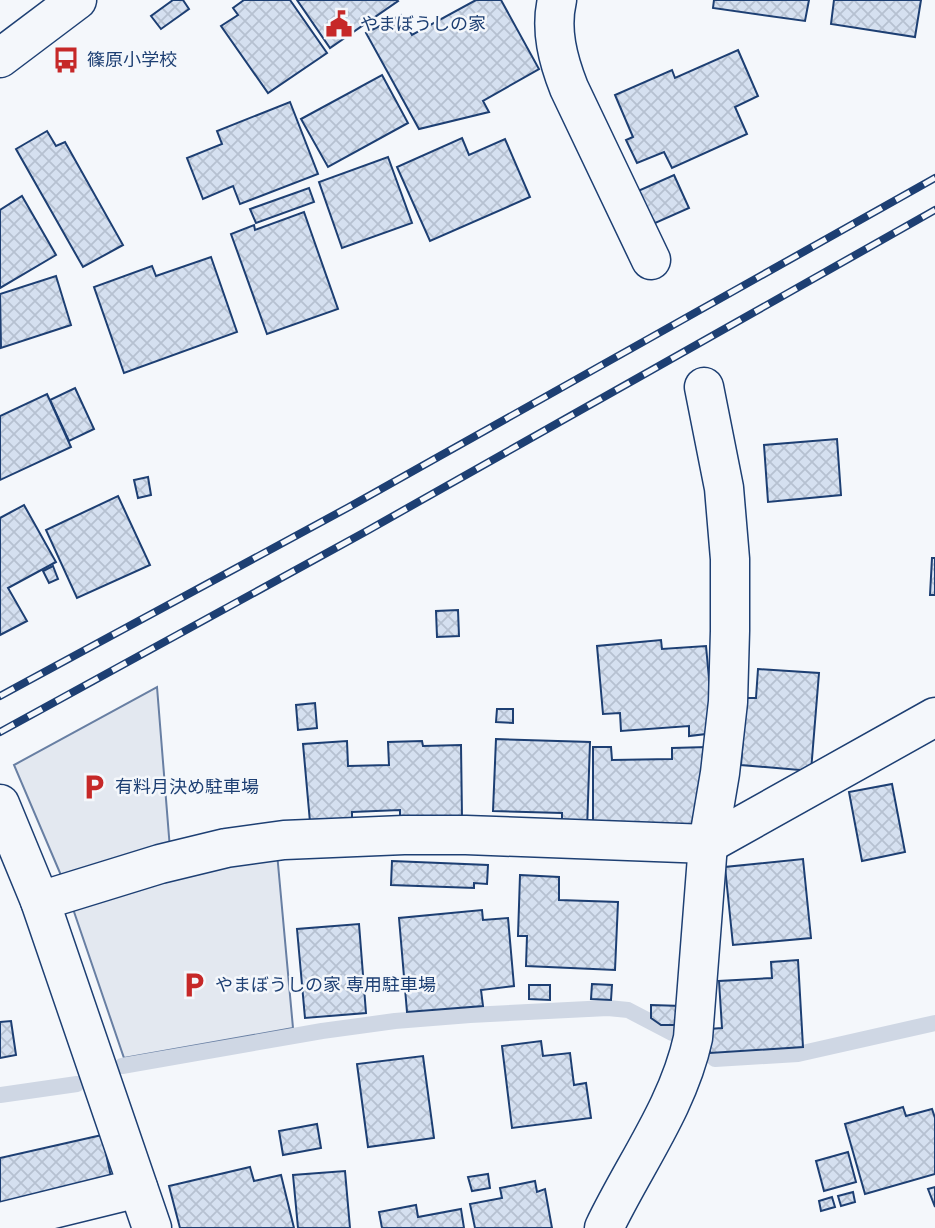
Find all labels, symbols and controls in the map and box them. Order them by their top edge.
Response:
public building icon: やまぼうしの家 [324,9,354,39]
place label: やまぼうしの家 [360,14,486,34]
bus stop icon: 篠原小学校 [51,45,81,75]
place label: 篠原小学校 [87,50,177,70]
parking icon: 有料月決め駐車場 [79,772,109,802]
place label: 有料月決め駐車場 [115,777,259,797]
parking icon: やまぼうしの家 専用駐車場 [179,970,209,1000]
place label: やまぼうしの家 専用駐車場 [215,975,436,995]

